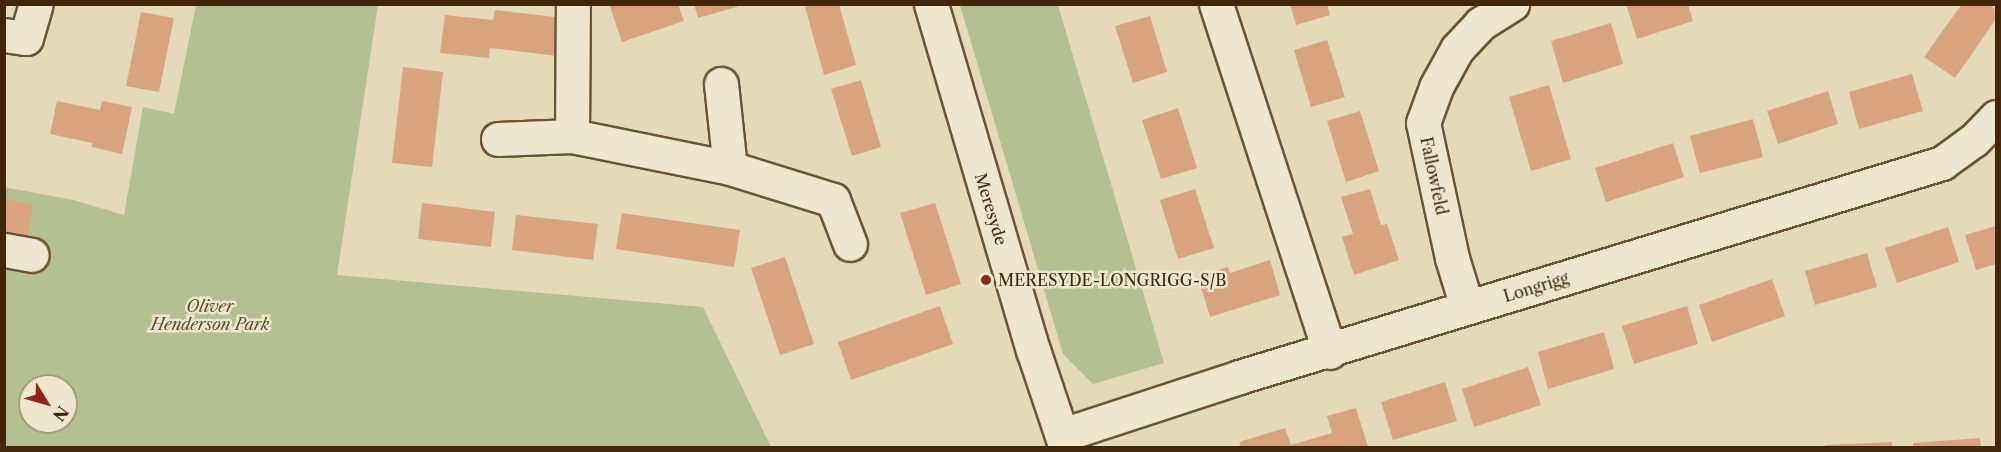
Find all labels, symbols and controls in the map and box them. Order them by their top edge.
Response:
street label: Fallowfeld [1416,135,1452,217]
street label: Meresyde [971,171,1011,247]
street label: Longrigg [1501,268,1571,306]
place label: MERESYDE-LONGRIGG-S/B [998,270,1226,290]
marker: MERESYDE-LONGRIGG-S/B [979,273,993,287]
park label: Oliver Henderson Park [151,296,269,334]
north arrow [18,374,78,434]
text: N [49,402,73,425]

